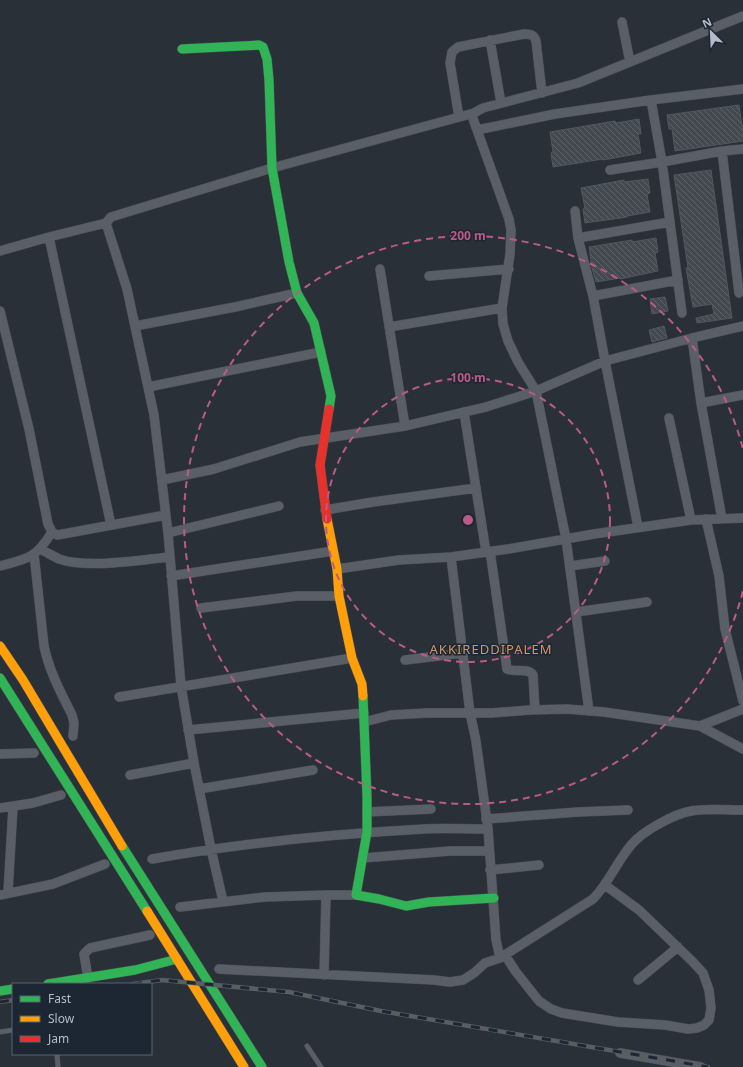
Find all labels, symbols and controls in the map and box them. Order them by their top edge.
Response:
north arrow [691,12,731,52]
text: N [700,14,714,31]
text: 200 m [450,227,486,244]
text: 100 m [450,369,486,386]
centre of rings [461,513,475,527]
district label: AKKIREDDIPALEM [430,640,552,658]
legend [12,983,152,1055]
text: Fast [48,990,72,1007]
text: Slow [48,1010,75,1027]
text: Jam [47,1030,69,1047]

